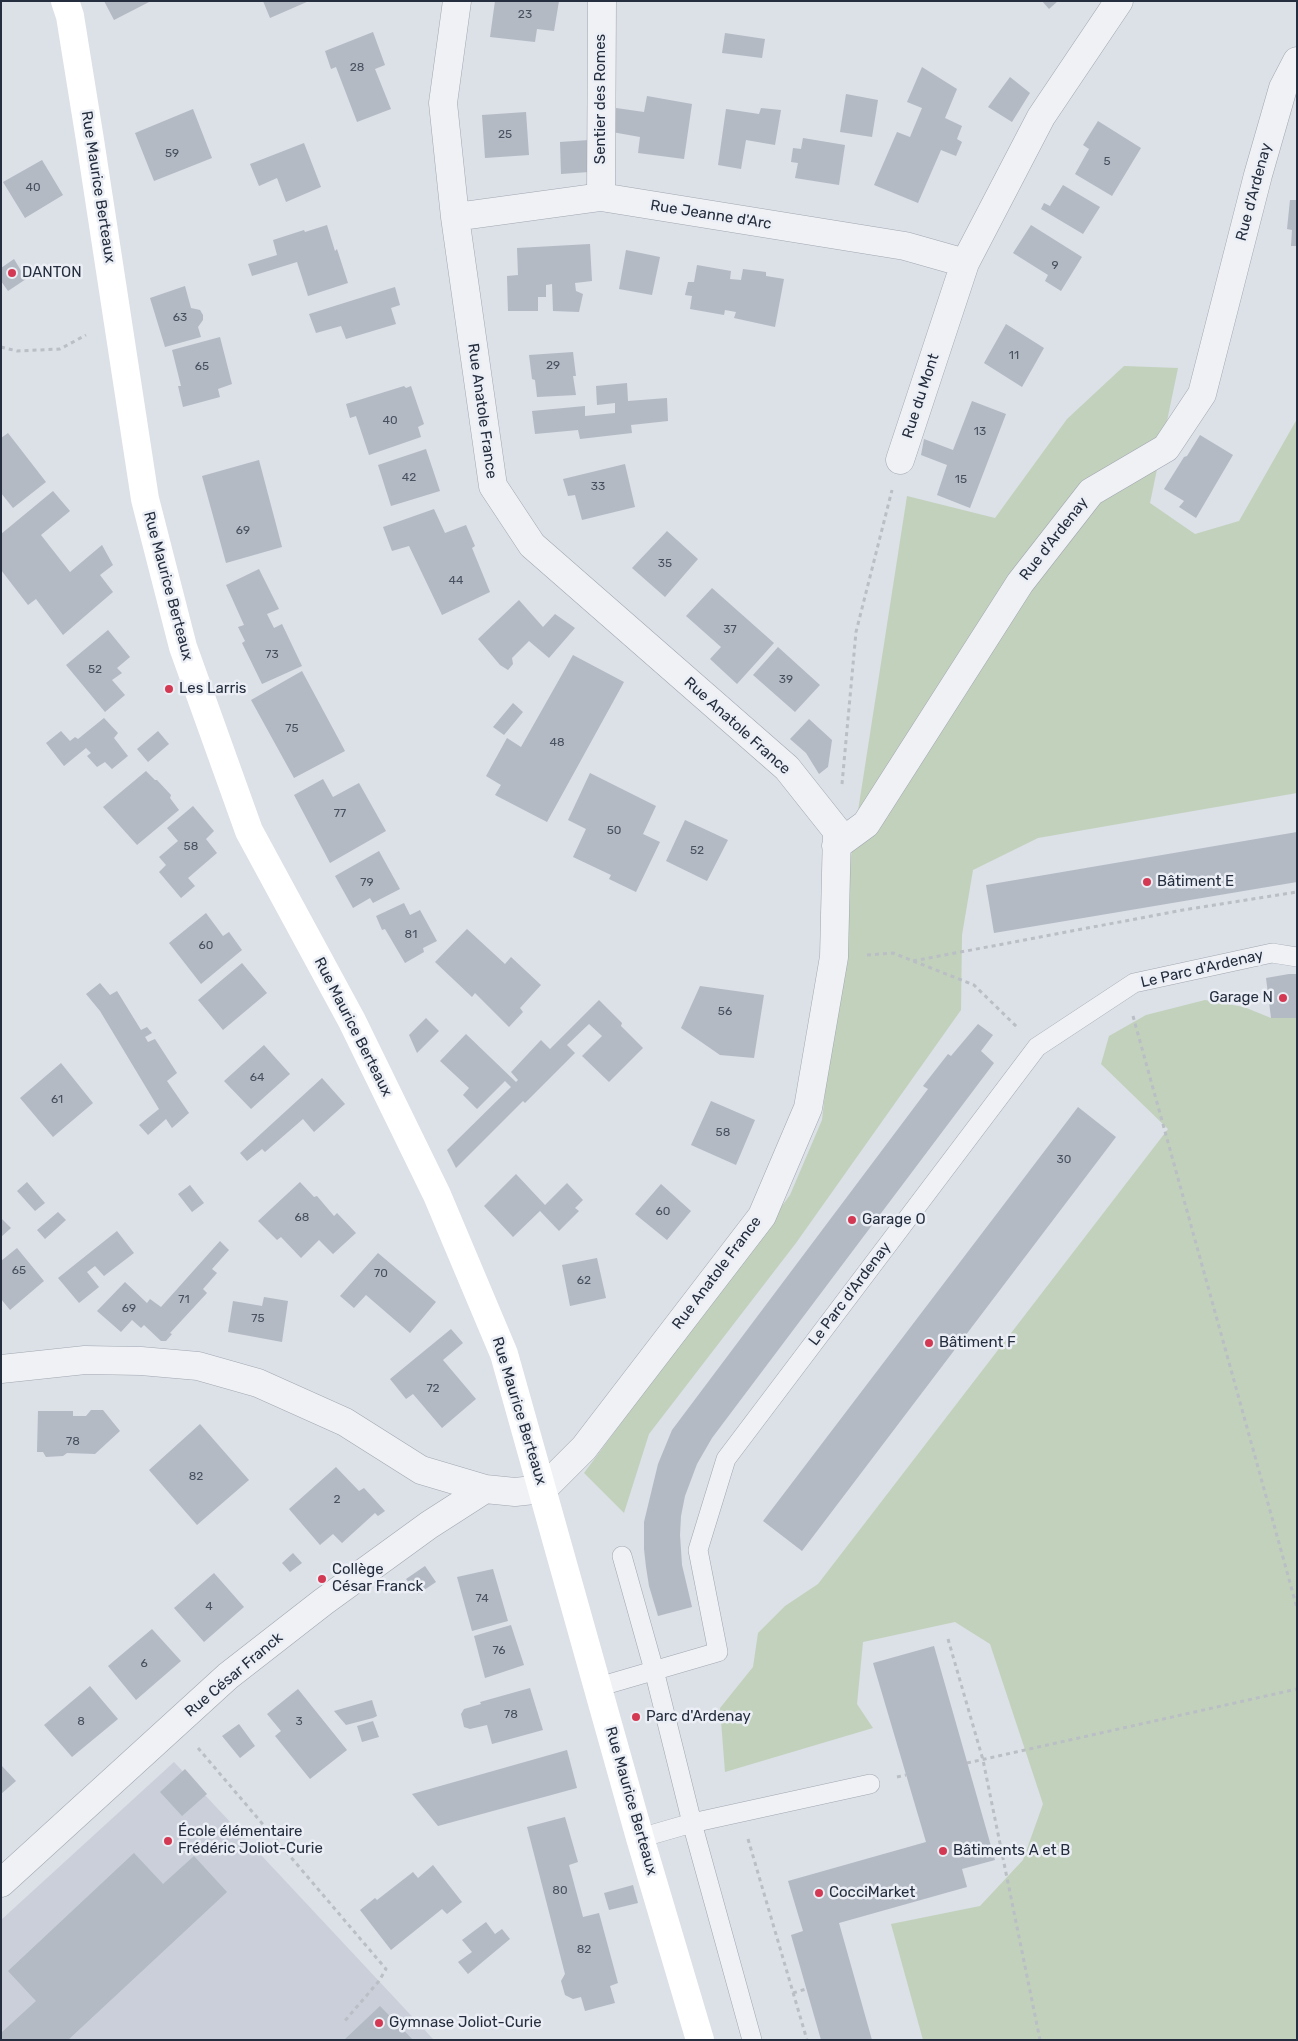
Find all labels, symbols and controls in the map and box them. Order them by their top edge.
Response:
house number: 23 [518,8,532,22]
street label: Sentier des Romes [592,34,610,164]
house number: 28 [350,61,364,75]
street label: Rue Maurice Berteaux [77,110,119,264]
house number: 25 [498,128,512,142]
street label: Rue d'Ardenay [1232,141,1276,243]
house number: 59 [165,147,179,161]
house number: 5 [1103,155,1111,169]
house number: 40 [25,181,41,195]
street label: Rue Jeanne d'Arc [649,197,773,233]
house number: 9 [1051,259,1059,273]
place label: DANTON [22,264,82,282]
marker: DANTON [6,267,18,279]
house number: 63 [173,311,187,325]
street label: Rue Anatole France [464,342,500,480]
house number: 11 [1009,349,1019,363]
street label: Rue du Mont [899,351,943,441]
house number: 29 [546,359,560,373]
house number: 65 [195,360,209,374]
house number: 40 [382,414,398,428]
house number: 13 [974,425,986,439]
house number: 42 [402,471,416,485]
house number: 15 [955,473,967,487]
house number: 33 [591,480,605,494]
street label: Rue d'Ardenay [1016,494,1092,584]
street label: Rue Maurice Berteaux [139,509,197,663]
house number: 69 [236,524,250,538]
house number: 35 [658,557,672,571]
house number: 44 [449,574,463,588]
house number: 37 [723,623,737,637]
house number: 73 [265,648,279,662]
house number: 52 [88,663,102,677]
house number: 39 [779,673,793,687]
street label: Rue Anatole France [680,674,794,778]
place label: Les Larris [179,680,246,698]
marker: Les Larris [163,683,175,695]
house number: 75 [285,722,299,736]
house number: 48 [549,736,565,750]
house number: 77 [334,807,346,821]
house number: 50 [607,824,621,838]
house number: 58 [184,840,198,854]
house number: 52 [690,844,704,858]
place label: Bâtiment E [1157,873,1234,891]
house number: 79 [360,876,374,890]
marker: Bâtiment E [1141,876,1153,888]
house number: 81 [405,928,417,942]
house number: 60 [199,939,213,953]
street label: Le Parc d'Ardenay [1139,946,1265,992]
street label: Rue Maurice Berteaux [310,954,396,1100]
place label: Garage N [1209,989,1273,1007]
marker: Garage N [1277,992,1289,1004]
house number: 56 [718,1005,732,1019]
house number: 64 [250,1071,264,1085]
house number: 61 [51,1093,63,1107]
house number: 58 [716,1126,730,1140]
house number: 30 [1057,1153,1071,1167]
house number: 60 [656,1205,670,1219]
house number: 68 [295,1211,309,1225]
place label: Garage O [862,1211,926,1229]
street label: Rue Anatole France [669,1213,765,1333]
marker: Garage O [846,1214,858,1226]
street label: Le Parc d'Ardenay [805,1239,895,1349]
house number: 65 [12,1264,26,1278]
house number: 70 [374,1267,388,1281]
house number: 62 [577,1274,591,1288]
house number: 71 [178,1293,190,1307]
house number: 69 [122,1302,136,1316]
house number: 75 [251,1312,265,1326]
place label: Bâtiment F [939,1334,1016,1352]
street label: Rue Maurice Berteaux [488,1335,550,1487]
marker: Bâtiment F [923,1337,935,1349]
house number: 72 [426,1382,440,1396]
house number: 78 [66,1435,80,1449]
house number: 82 [189,1470,203,1484]
house number: 2 [333,1493,341,1507]
place label: Collège César Franck [332,1561,423,1596]
marker: Collège César Franck [316,1573,328,1585]
house number: 74 [475,1592,489,1606]
house number: 4 [205,1600,213,1614]
street label: Rue César Franck [181,1629,287,1721]
house number: 76 [492,1644,506,1658]
house number: 6 [140,1657,148,1671]
house number: 78 [504,1708,518,1722]
place label: Parc d'Ardenay [646,1708,751,1726]
marker: Parc d'Ardenay [630,1711,642,1723]
house number: 8 [77,1715,85,1729]
house number: 3 [295,1715,303,1729]
street label: Rue Maurice Berteaux [601,1725,661,1877]
place label: École élémentaire Frédéric Joliot-Curie [178,1823,323,1858]
marker: École élémentaire Frédéric Joliot-Curie [162,1835,174,1847]
place label: Bâtiments A et B [953,1842,1070,1860]
marker: Bâtiments A et B [937,1845,949,1857]
house number: 80 [552,1884,568,1898]
place label: CocciMarket [829,1884,915,1902]
marker: CocciMarket [813,1887,825,1899]
house number: 82 [577,1943,591,1957]
place label: Gymnase Joliot-Curie [389,2014,542,2032]
marker: Gymnase Joliot-Curie [373,2017,385,2029]

